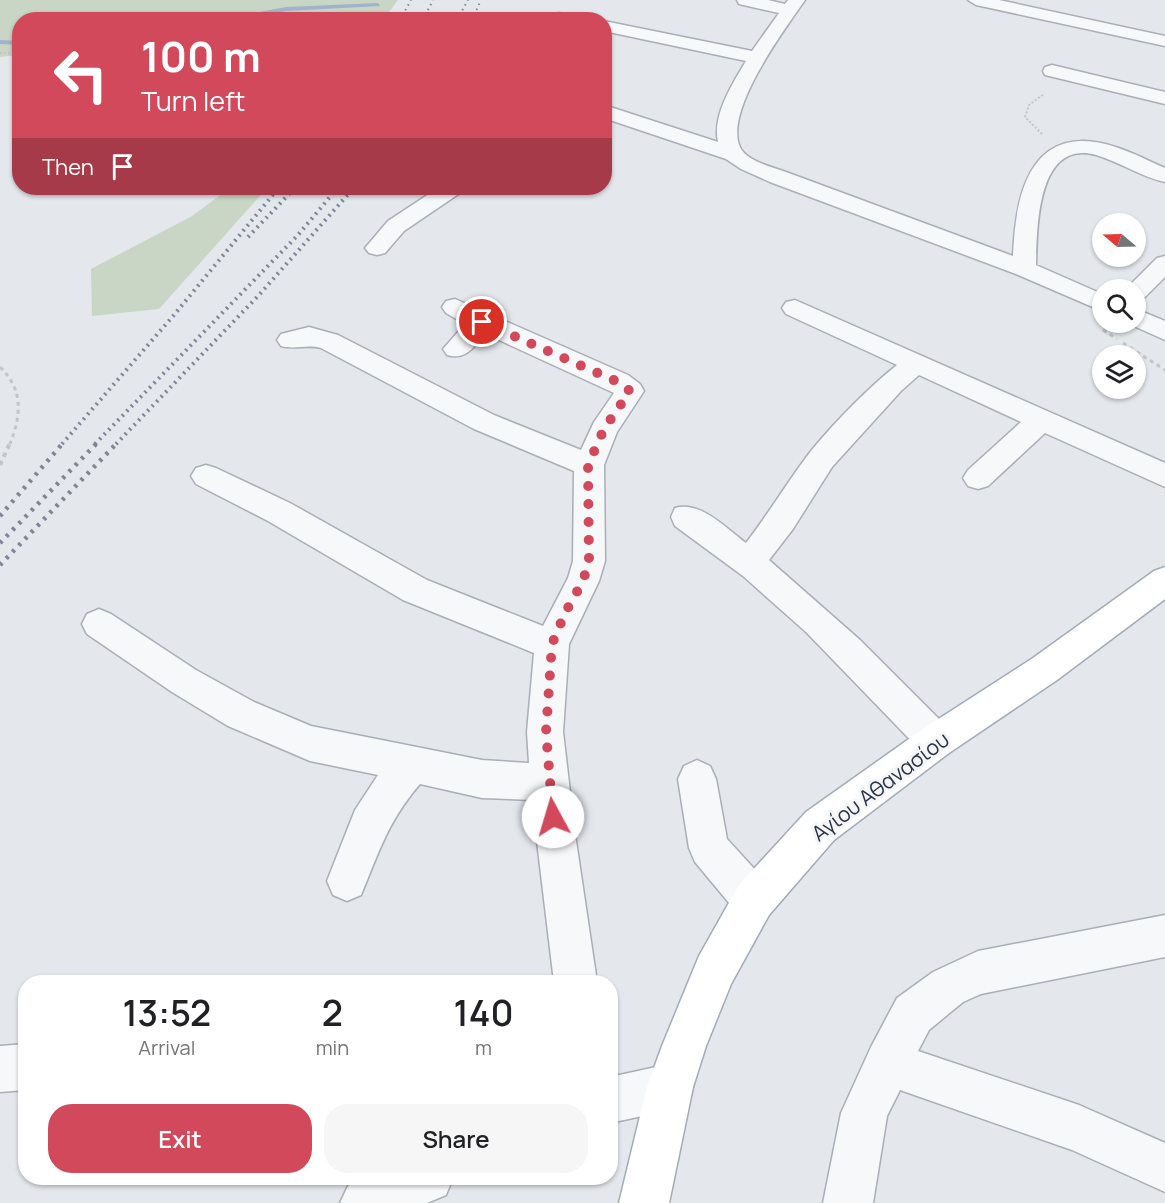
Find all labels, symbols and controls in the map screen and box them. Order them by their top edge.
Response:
text: 100 m [141,27,261,85]
icon: left [42,36,120,114]
text: Turn left [141,82,245,119]
icon: arrive [106,150,139,183]
text: Then [42,152,94,182]
north arrow [1092,213,1146,267]
map controls [1092,213,1146,399]
button: search [1092,279,1146,333]
pin [456,296,507,347]
icon: arrive [465,305,498,338]
button: layers [1092,345,1146,399]
street label: Αγίου Αθανασίου [805,725,955,847]
position arrow [521,785,585,849]
text: 13:52 [122,988,211,1037]
text: 2 [322,988,343,1037]
text: 140 [454,988,514,1037]
text: Arrival [138,1034,195,1061]
text: min [316,1034,349,1061]
text: m [475,1034,492,1061]
button: Exit [48,1104,312,1173]
button: Share [324,1104,588,1173]

